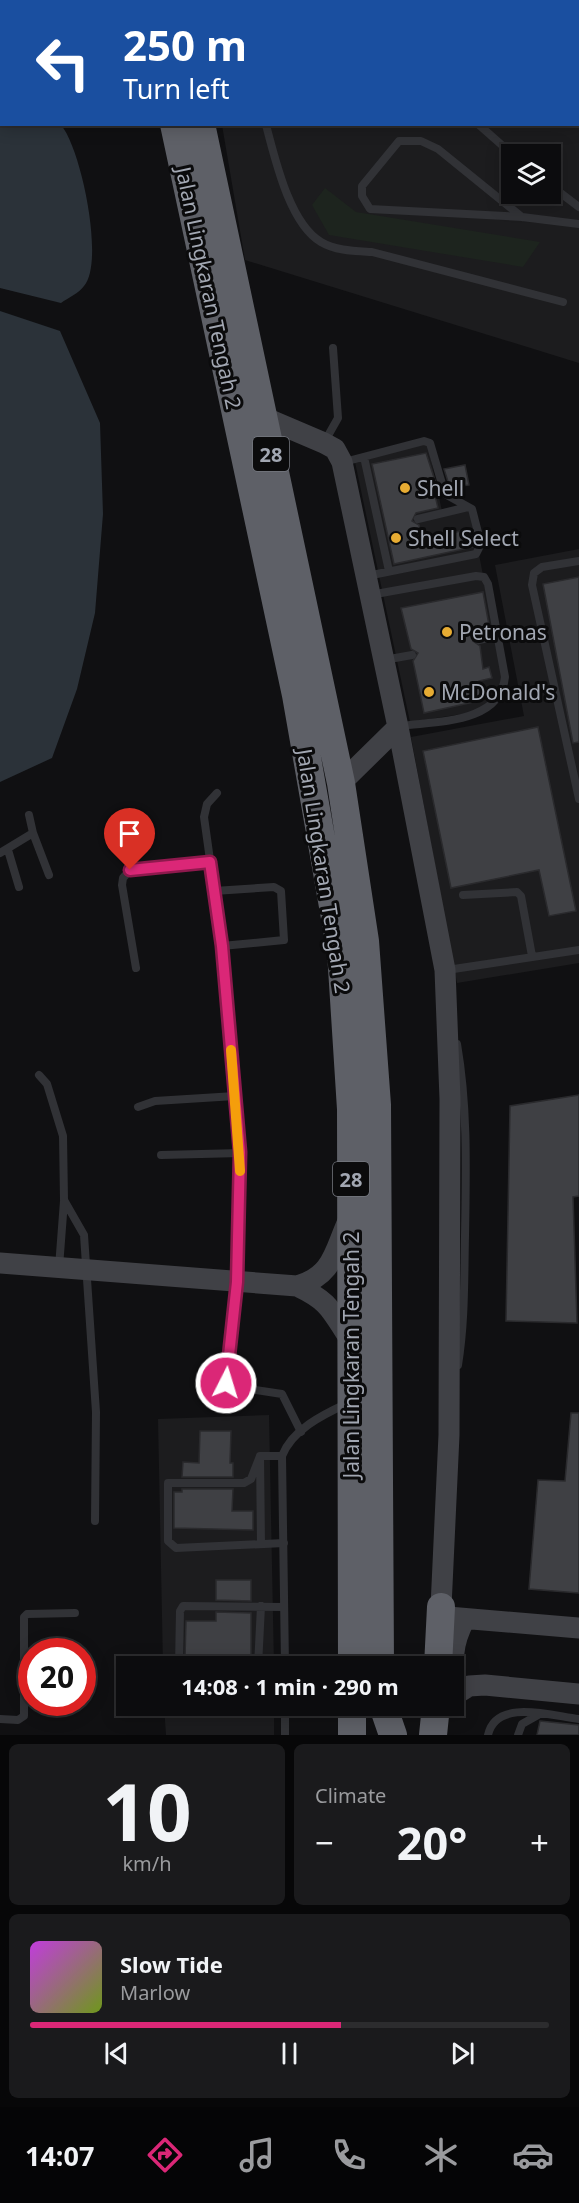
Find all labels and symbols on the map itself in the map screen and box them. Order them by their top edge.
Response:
street label: Jalan Lingkaran Tengah 2 [169,162,248,412]
road number: 28 [253,437,289,471]
place label: Shell [417,474,464,502]
marker: Shell [398,481,412,495]
place label: Shell Select [408,524,519,552]
marker: Shell Select [389,531,403,545]
place label: Petronas [459,618,547,646]
marker: Petronas [440,625,454,639]
place label: McDonald's [441,678,555,706]
marker: McDonald's [422,685,436,699]
street label: Jalan Lingkaran Tengah 2 [291,745,357,995]
pin [104,808,155,870]
road number: 28 [333,1162,369,1196]
street label: Jalan Lingkaran Tengah 2 [337,1231,365,1481]
position arrow [194,1351,258,1415]
speed limit sign: 20 [18,1638,96,1716]

